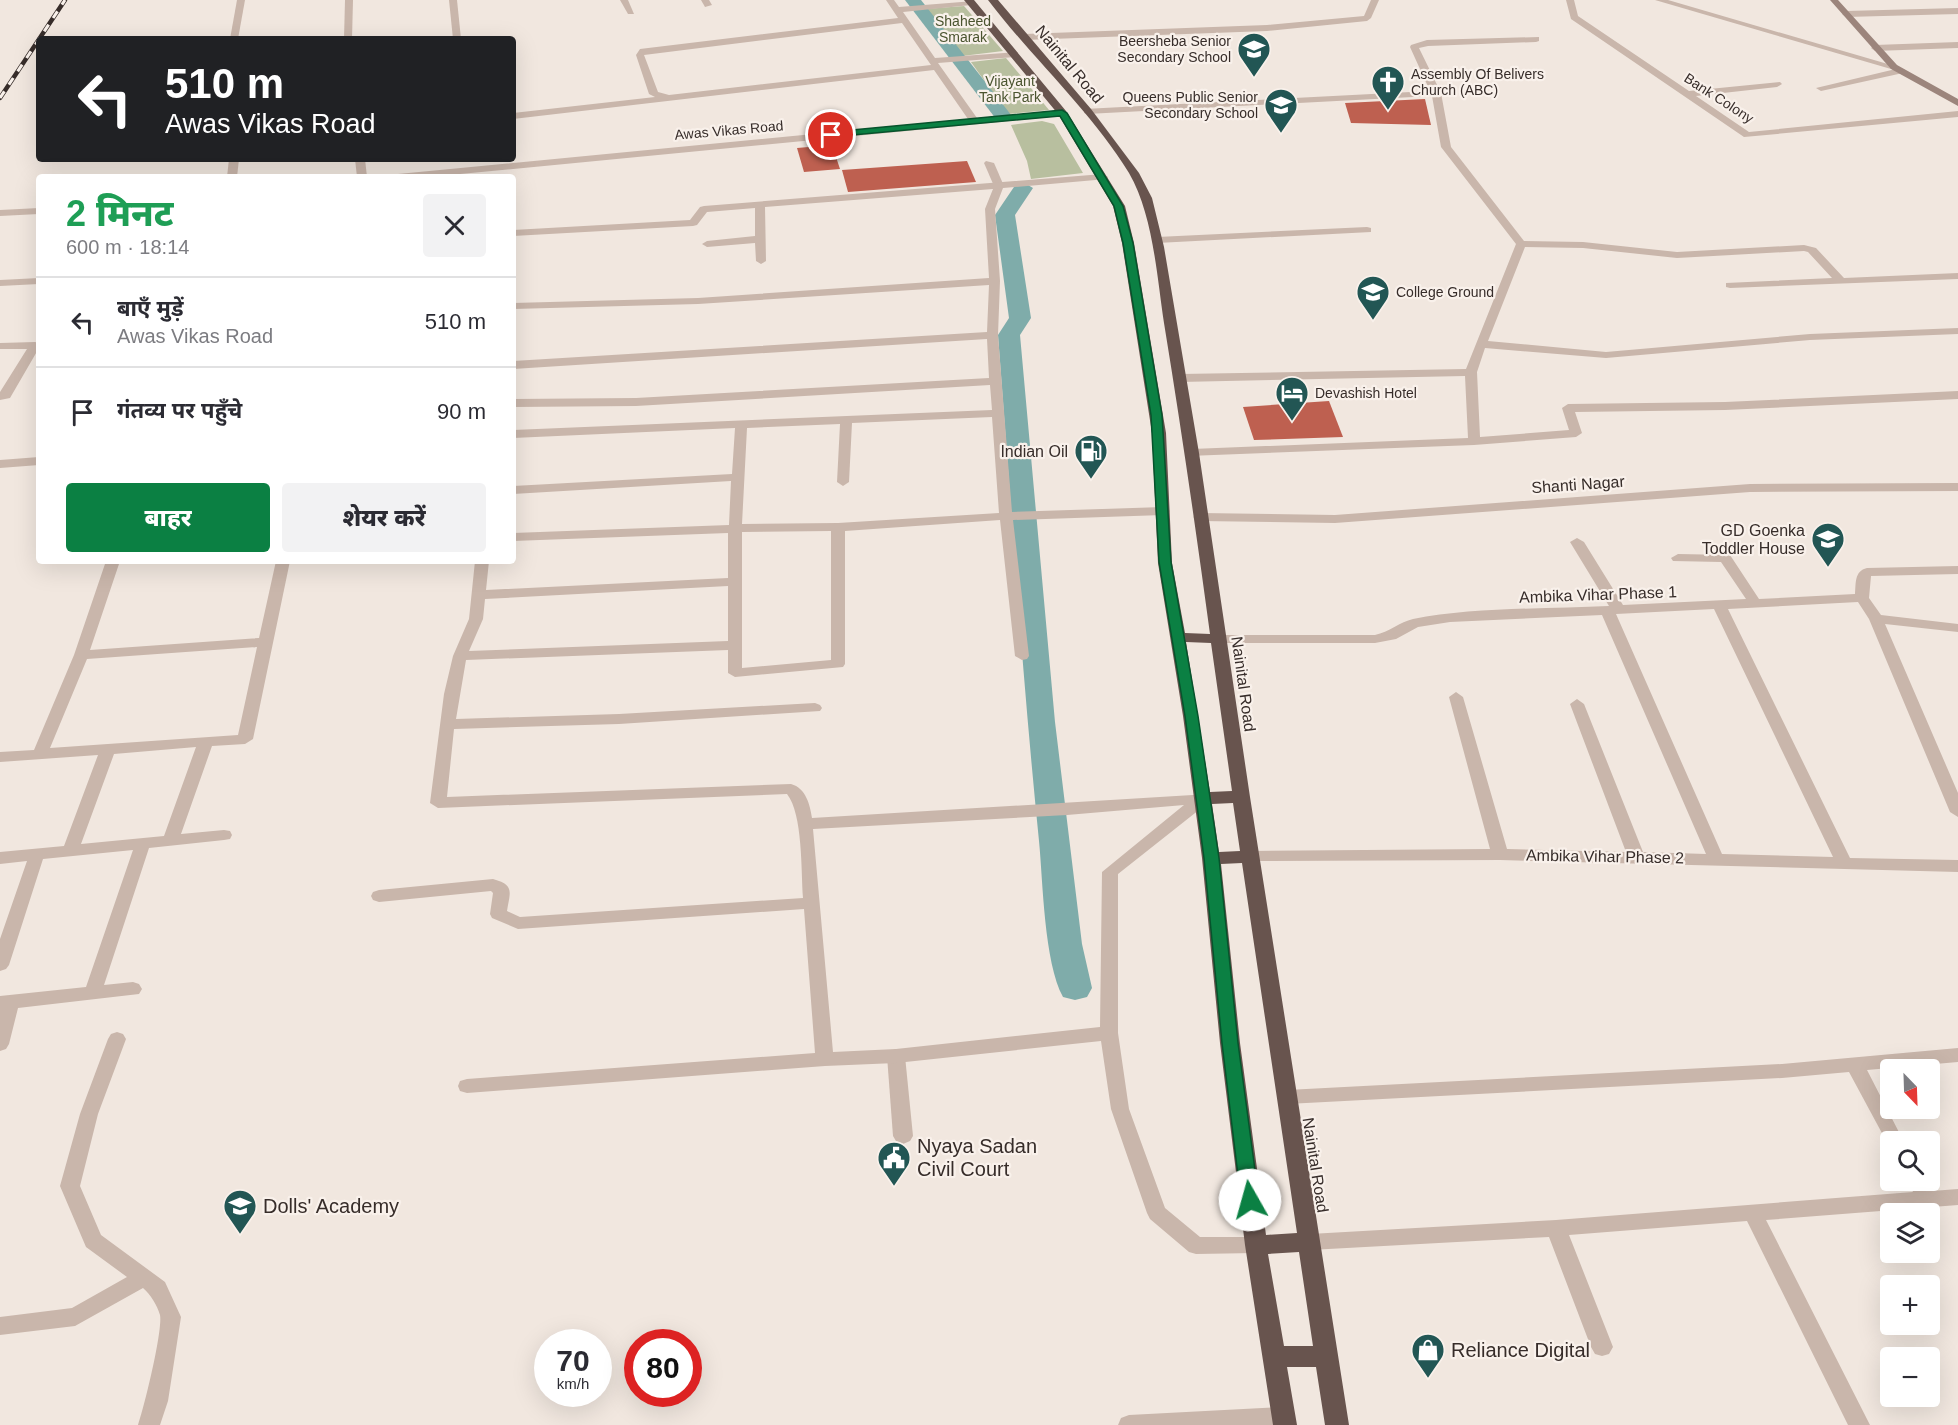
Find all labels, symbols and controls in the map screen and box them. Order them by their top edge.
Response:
park label: Shaheed Smarak [935,13,991,45]
street label: Nainital Road [1032,22,1107,107]
school or university icon: Beersheba Senior Secondary School [1236,31,1272,78]
place label: Beersheba Senior Secondary School [1117,33,1231,65]
icon: left [66,60,144,138]
text: 510 m [165,60,284,107]
church icon: Assembly Of Belivers Church (ABC) [1370,64,1406,111]
place label: Assembly Of Belivers Church (ABC) [1411,66,1544,98]
street label: Bank Colony [1681,70,1757,126]
park label: Vijayant Tank Park [979,73,1042,105]
school or university icon: Queens Public Senior Secondary School [1263,87,1299,134]
place label: Queens Public Senior Secondary School [1123,89,1258,121]
text: Awas Vikas Road [165,109,376,139]
pin [805,109,856,160]
street label: Awas Vikas Road [674,117,784,143]
icon: arrive [814,118,847,151]
text: 2 मिनट [66,193,174,234]
button: close [423,194,486,257]
text: 600 m · 18:14 [66,236,189,258]
school or university icon: College Ground [1355,274,1391,321]
place label: College Ground [1396,284,1494,300]
text: बाएँ मुड़ें [117,296,183,321]
icon: left [66,306,99,339]
text: 510 m [425,309,486,334]
text: Awas Vikas Road [117,325,273,347]
hotel icon: Devashish Hotel [1274,375,1310,422]
place label: Devashish Hotel [1315,385,1417,401]
icon: arrive [66,396,99,429]
text: गंतव्य पर पहुँचे [117,398,242,423]
text: 90 m [437,399,486,424]
fuel station icon: Indian Oil [1073,433,1109,480]
place label: Indian Oil [1000,443,1068,460]
street label: Shanti Nagar [1531,473,1626,496]
button: बाहर [66,483,270,552]
button: शेयर करें [282,483,486,552]
school or university icon: GD Goenka Toddler House [1810,521,1846,568]
place label: GD Goenka Toddler House [1702,522,1805,557]
street label: Ambika Vihar Phase 1 [1519,583,1677,606]
street label: Nainital Road [1228,635,1259,733]
street label: Ambika Vihar Phase 2 [1526,847,1684,866]
north arrow [1880,1059,1940,1119]
map controls [1880,1059,1940,1407]
street label: Nainital Road [1300,1116,1331,1214]
button: search [1880,1131,1940,1191]
place label: Nyaya Sadan Civil Court [917,1135,1037,1180]
public building icon: Nyaya Sadan Civil Court [876,1140,912,1187]
position arrow [1218,1168,1282,1232]
school or university icon: Dolls' Academy [222,1188,258,1235]
place label: Dolls' Academy [263,1195,399,1217]
button: layers [1880,1203,1940,1263]
button: + [1880,1275,1940,1335]
speed limit sign: 80 [624,1329,702,1407]
shop icon: Reliance Digital [1410,1332,1446,1379]
place label: Reliance Digital [1451,1339,1590,1361]
text: 70 [556,1344,590,1377]
button: − [1880,1347,1940,1407]
text: km/h [557,1375,589,1392]

